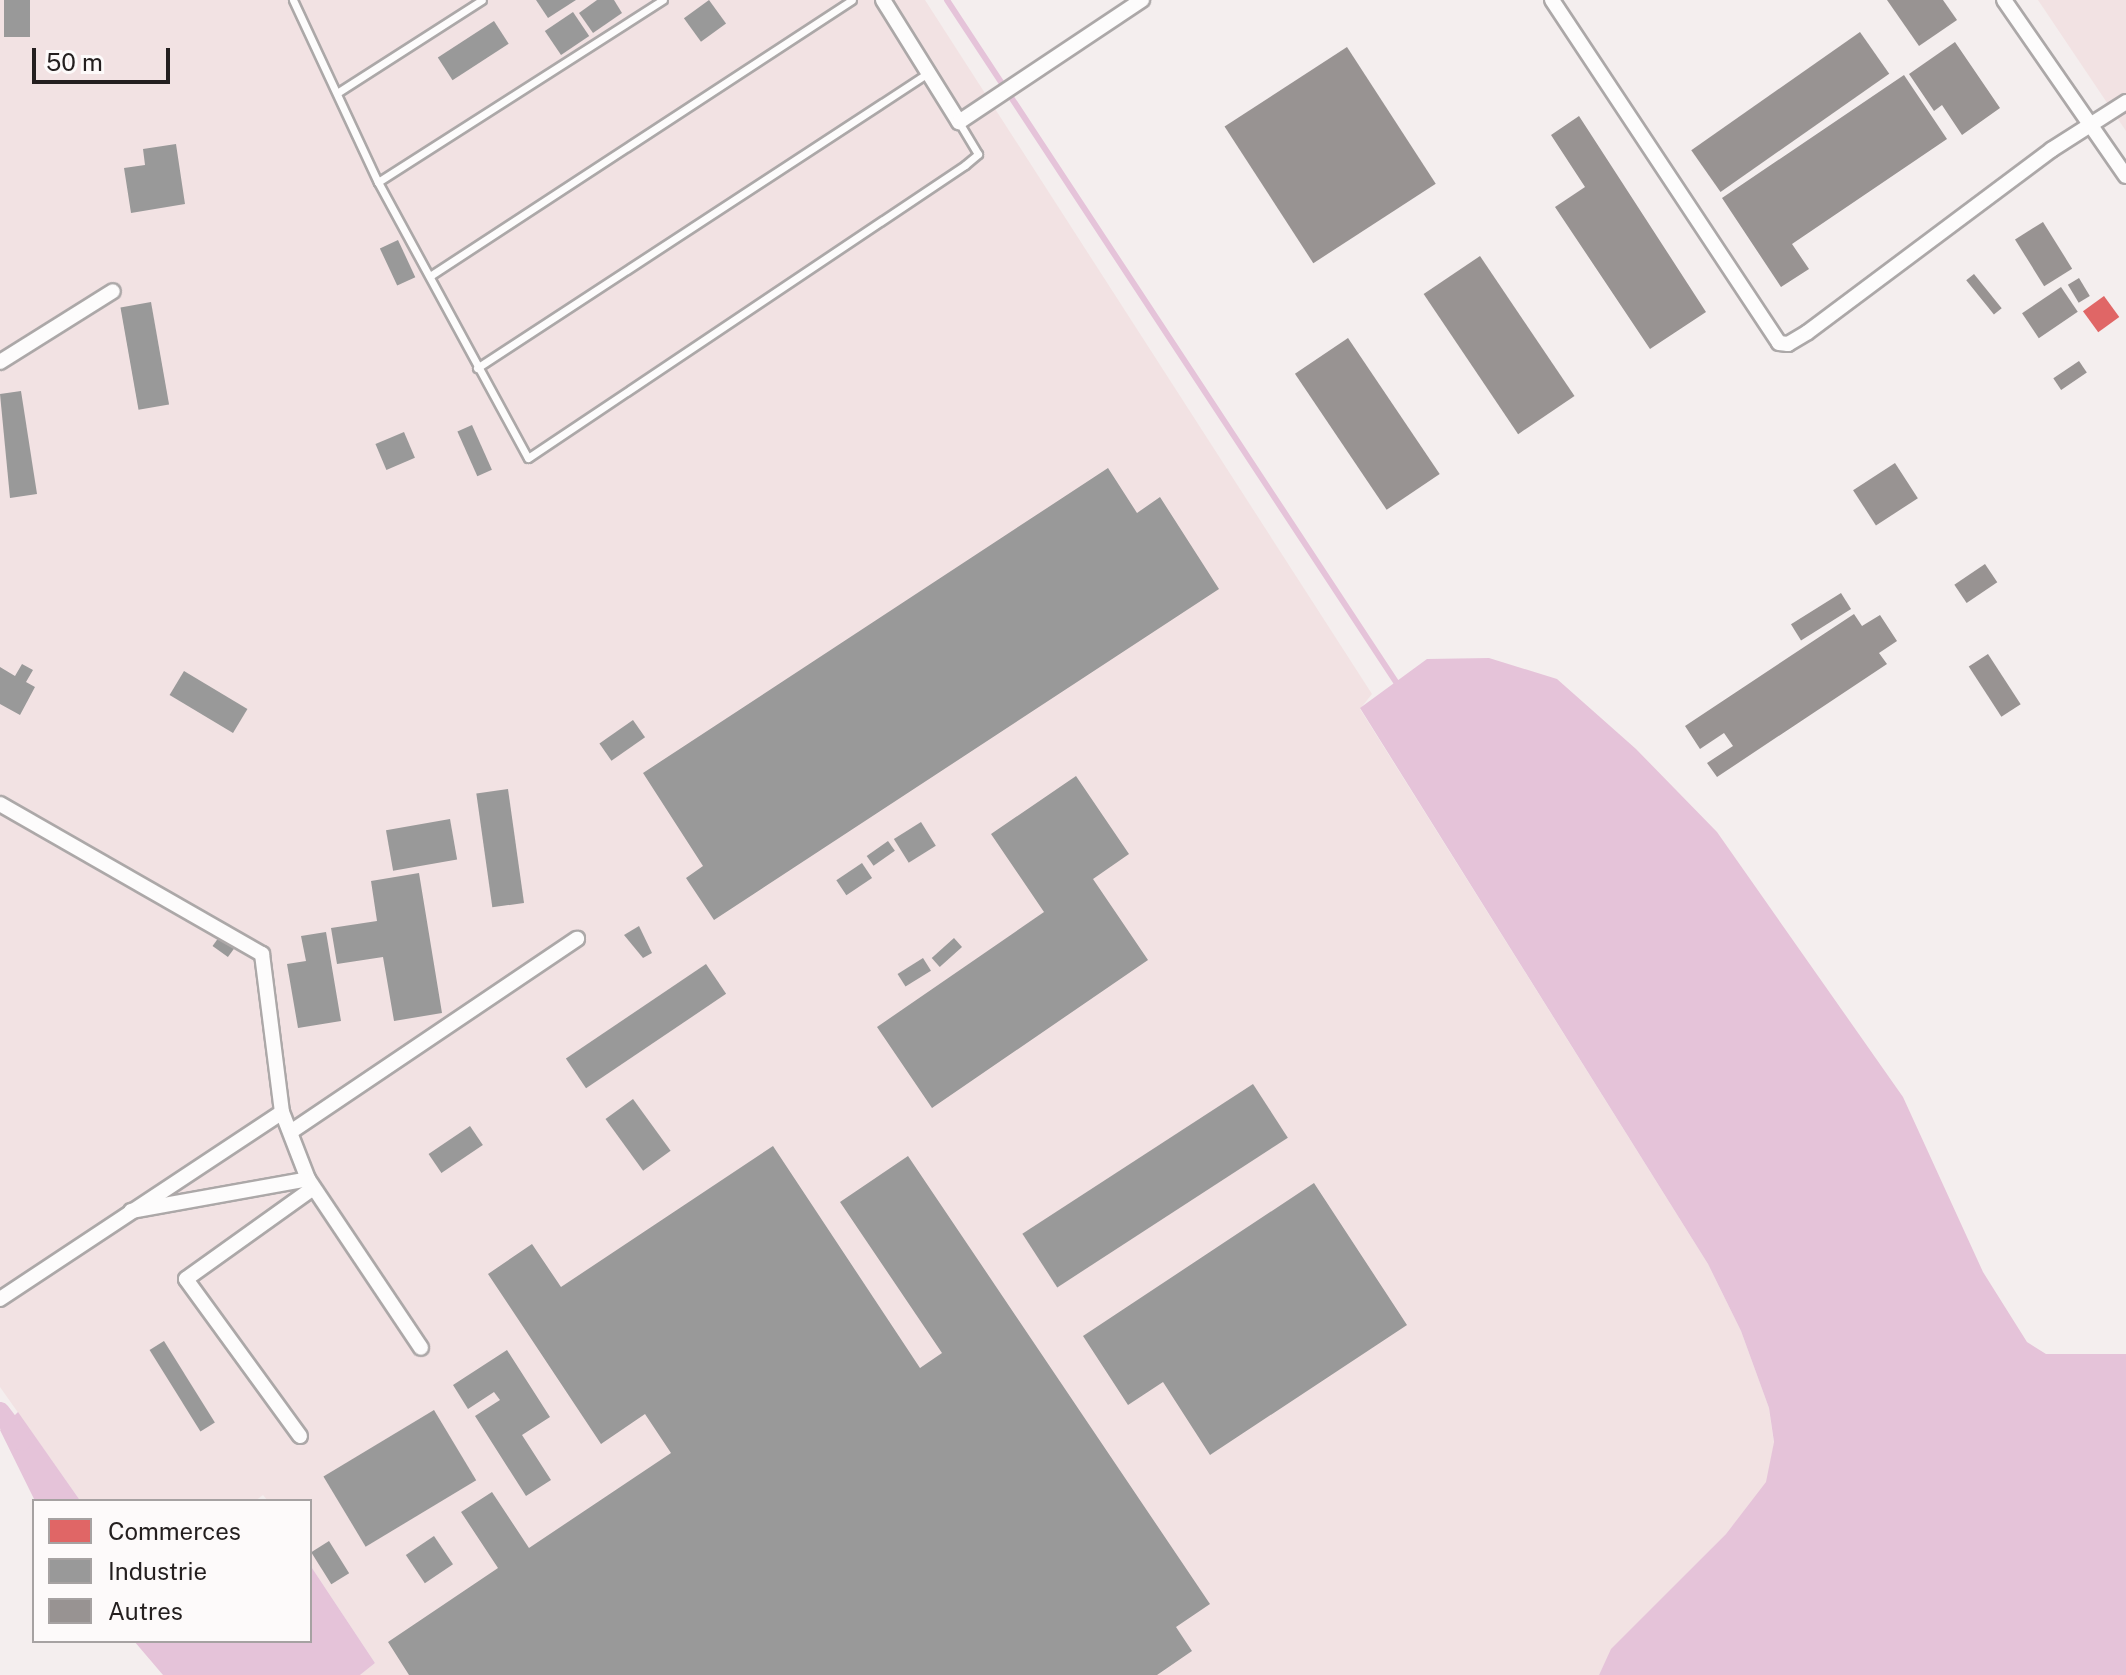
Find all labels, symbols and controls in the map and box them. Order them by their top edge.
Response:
scale bar [36,32,174,82]
text: 50 m [46,48,103,76]
legend [32,1499,312,1643]
text: Commerces [108,1517,241,1545]
text: Industrie [108,1557,207,1585]
text: Autres [108,1597,183,1625]

